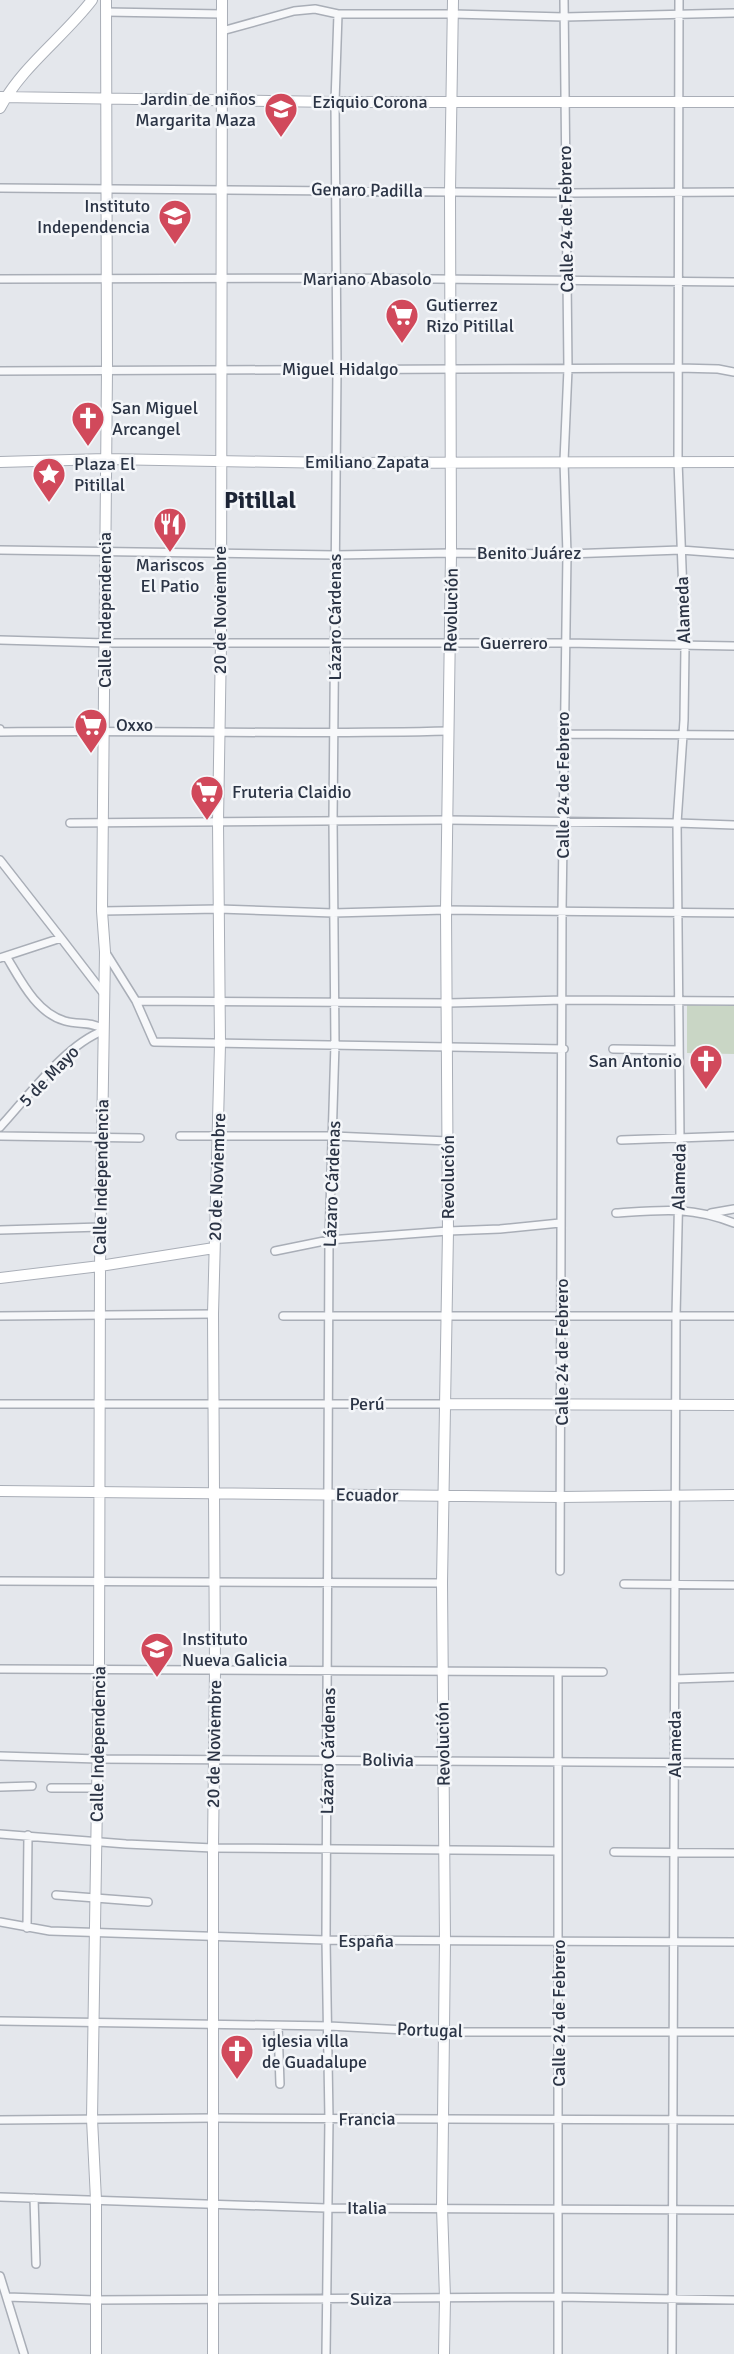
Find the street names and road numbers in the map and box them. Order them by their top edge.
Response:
street label: Eziquio Corona [312,91,428,113]
street label: Calle 24 de Febrero [554,145,578,293]
street label: Genaro Padilla [311,178,423,202]
street label: Mariano Abasolo [302,268,432,290]
street label: Miguel Hidalgo [282,358,398,380]
street label: Emiliano Zapata [305,451,429,473]
street label: Calle Independencia [94,532,116,688]
street label: Benito Juárez [477,542,581,564]
street label: 20 de Noviembre [209,546,231,674]
street label: Lázaro Cárdenas [324,553,346,680]
street label: Revolución [439,568,463,652]
street label: Alameda [671,576,695,644]
street label: Guerrero [480,632,548,654]
street label: Calle 24 de Febrero [552,711,574,859]
street label: 5 de Mayo [14,1041,84,1111]
street label: Calle Independencia [89,1099,113,1255]
street label: 20 de Noviembre [204,1112,230,1242]
street label: Lázaro Cárdenas [319,1120,345,1248]
street label: Revolución [437,1135,459,1219]
street label: Alameda [667,1143,691,1211]
street label: Calle 24 de Febrero [551,1278,573,1426]
street label: Perú [349,1393,385,1415]
street label: Ecuador [335,1483,399,1507]
street label: Calle Independencia [86,1666,110,1822]
street label: 20 de Noviembre [202,1680,226,1808]
street label: Lázaro Cárdenas [316,1687,340,1815]
street label: Revolución [431,1702,455,1786]
street label: Alameda [664,1710,686,1778]
street label: Bolivia [362,1749,414,1771]
street label: España [338,1930,394,1952]
street label: Calle 24 de Febrero [548,1939,570,2087]
street label: Portugal [397,2018,463,2042]
street label: Francia [338,2108,396,2130]
street label: Italia [347,2197,387,2219]
street label: Suiza [350,2288,392,2310]

